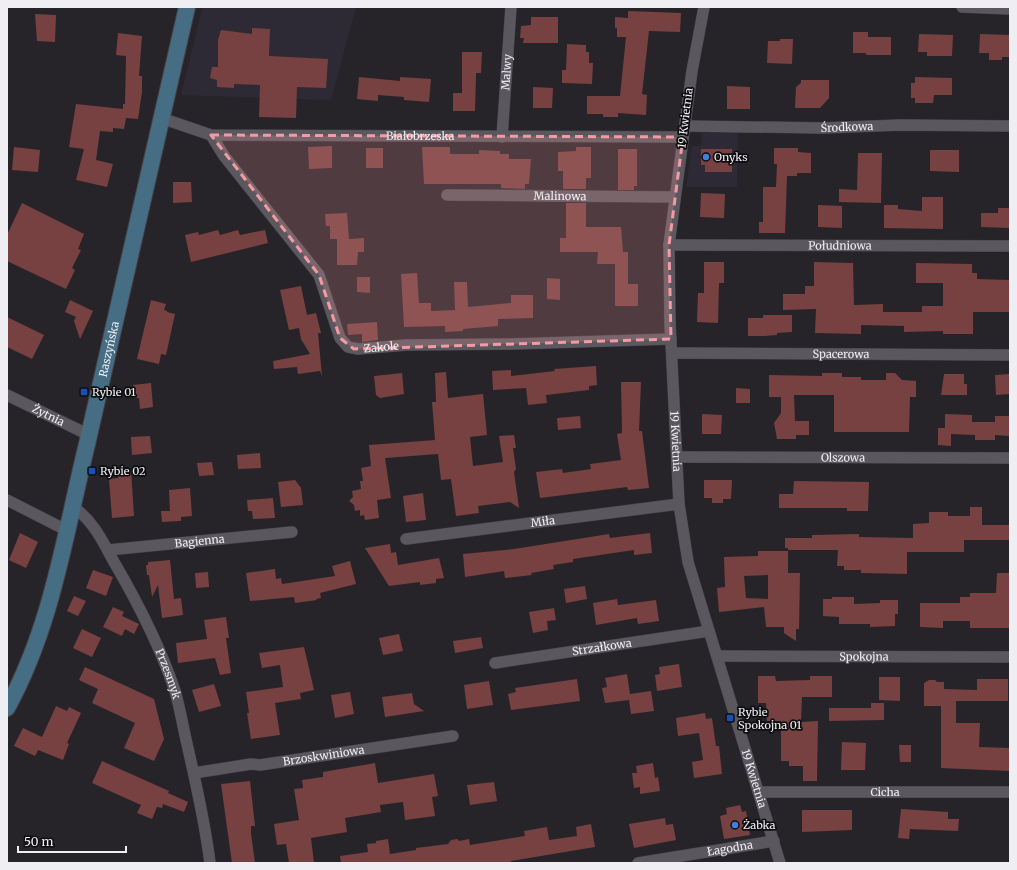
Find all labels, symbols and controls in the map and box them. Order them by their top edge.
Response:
street label: Malwy [498,53,515,91]
street label: 19 Kwietnia [674,87,696,149]
street label: Środkowa [820,119,874,135]
street label: Białobrzeska [386,129,455,143]
place label: Onyks [714,150,748,164]
marker: Onyks [701,152,711,162]
street label: Malinowa [534,189,587,203]
street label: Południowa [808,238,872,253]
street label: Raszyńska [96,320,122,379]
street label: Zakole [363,339,400,356]
street label: Spacerowa [813,347,869,361]
place label: Rybie 01 [92,385,136,399]
marker: Rybie 01 [79,387,89,397]
street label: Żytnia [30,401,67,429]
street label: 19 Kwietnia [667,410,684,472]
street label: Olszowa [821,450,865,465]
place label: Rybie 02 [100,464,146,478]
marker: Rybie 02 [87,466,97,476]
street label: Miła [530,513,556,530]
street label: Bagienna [174,532,225,550]
street label: Strzałkowa [571,636,633,658]
street label: Przesmyk [153,646,184,701]
street label: Spokojna [839,649,889,664]
place label: Rybie Spokojna 01 [738,705,802,732]
marker: Rybie Spokojna 01 [725,713,735,723]
street label: Brzoskwiniowa [282,742,365,768]
street label: 19 Kwietnia [739,747,770,810]
street label: Cicha [870,785,900,799]
place label: Żabka [743,818,776,832]
marker: Żabka [730,820,740,830]
scale bar [18,828,126,854]
text: 50 m [24,834,53,849]
street label: Łagodna [706,838,754,859]

